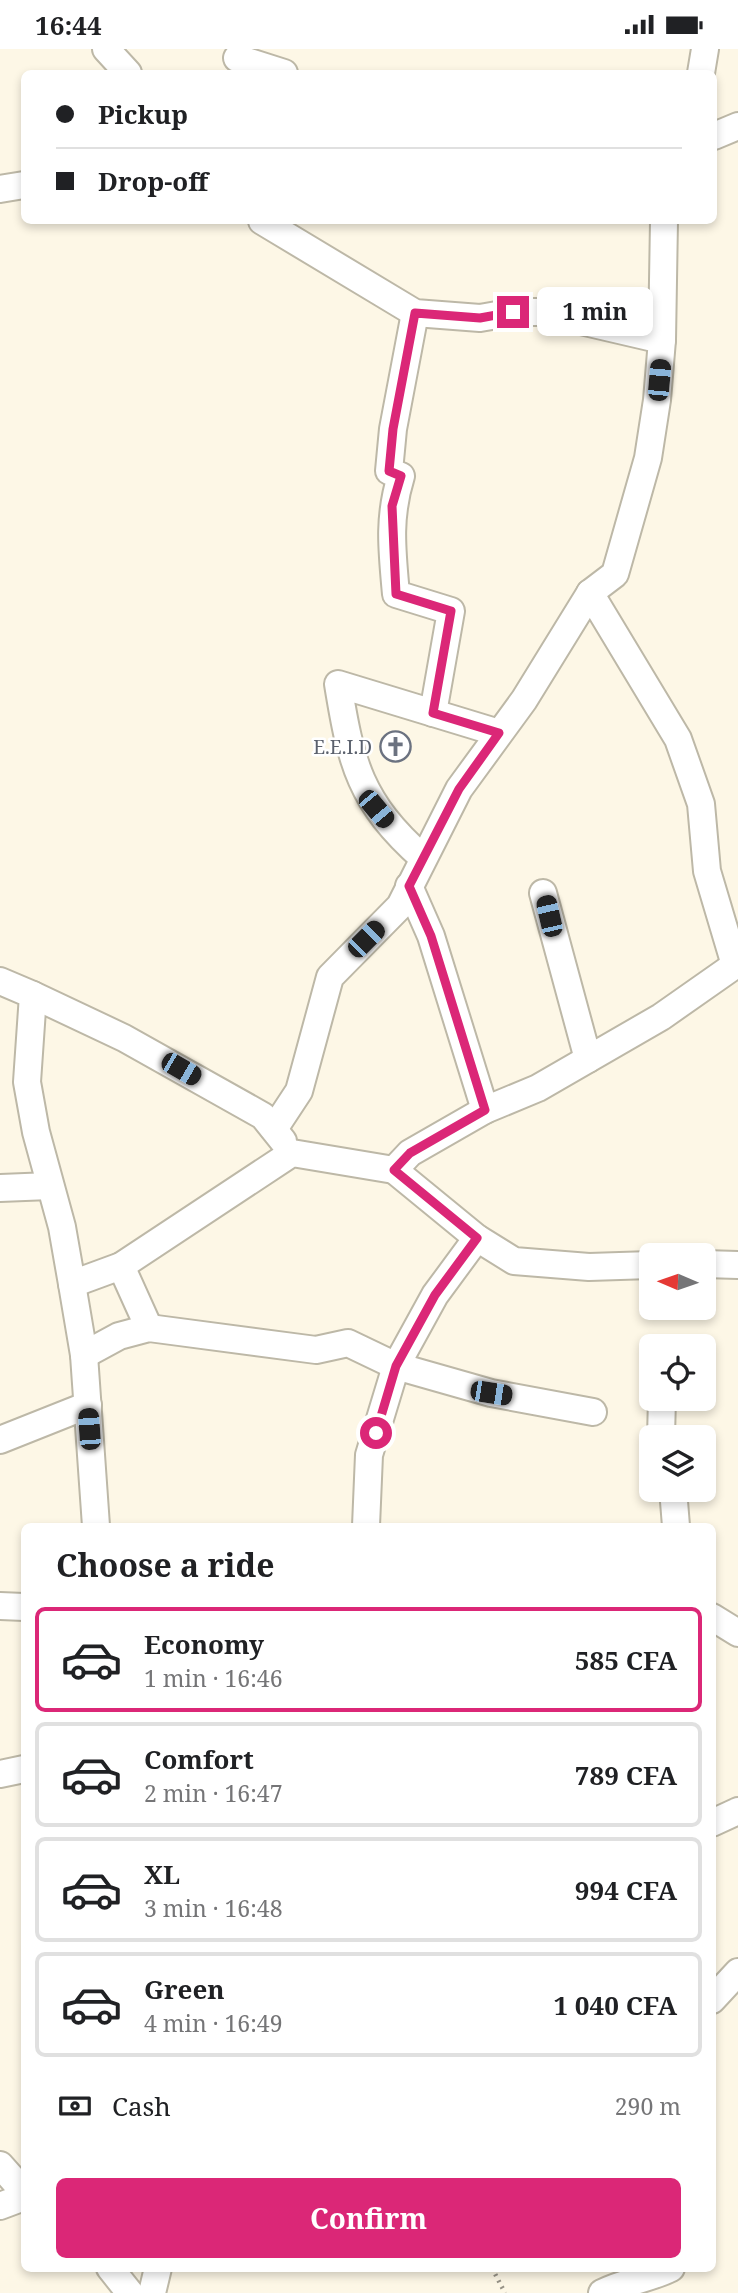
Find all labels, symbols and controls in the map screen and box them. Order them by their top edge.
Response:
text: 16:44 [35,7,102,43]
text: Pickup [98,96,188,132]
text: Drop-off [98,163,208,199]
callout: 1 min [538,287,653,337]
text: 1 min [562,295,628,327]
route end [497,296,529,328]
car [647,358,672,402]
church icon: E.E.I.D [378,730,412,764]
place label: E.E.I.D [313,734,372,760]
car [355,786,398,832]
car [535,893,564,939]
car [344,917,389,961]
car [158,1049,205,1089]
north arrow [639,1243,716,1319]
map controls [639,1243,716,1502]
button: locate [639,1334,716,1411]
car [469,1379,514,1407]
car [78,1407,101,1451]
route start [360,1417,392,1449]
button: layers [639,1425,716,1502]
text: Choose a ride [56,1543,275,1586]
text: Economy [144,1626,264,1662]
icon: car [60,1628,123,1691]
text: 585 CFA [575,1642,677,1678]
text: 1 min · 16:46 [144,1662,282,1694]
text: Comfort [144,1741,254,1777]
icon: car [60,1743,123,1806]
text: 789 CFA [575,1757,677,1793]
text: 2 min · 16:47 [144,1777,282,1809]
text: XL [144,1856,180,1892]
icon: car [60,1858,123,1921]
text: 994 CFA [575,1872,677,1908]
text: 3 min · 16:48 [144,1892,282,1924]
text: Green [144,1971,225,2007]
icon: car [60,1973,123,2036]
text: 1 040 CFA [553,1987,677,2023]
text: 4 min · 16:49 [144,2007,282,2039]
icon: cash [56,2087,94,2125]
text: Cash [112,2088,171,2124]
text: 290 m [615,2090,681,2122]
button: Confirm [56,2178,681,2258]

